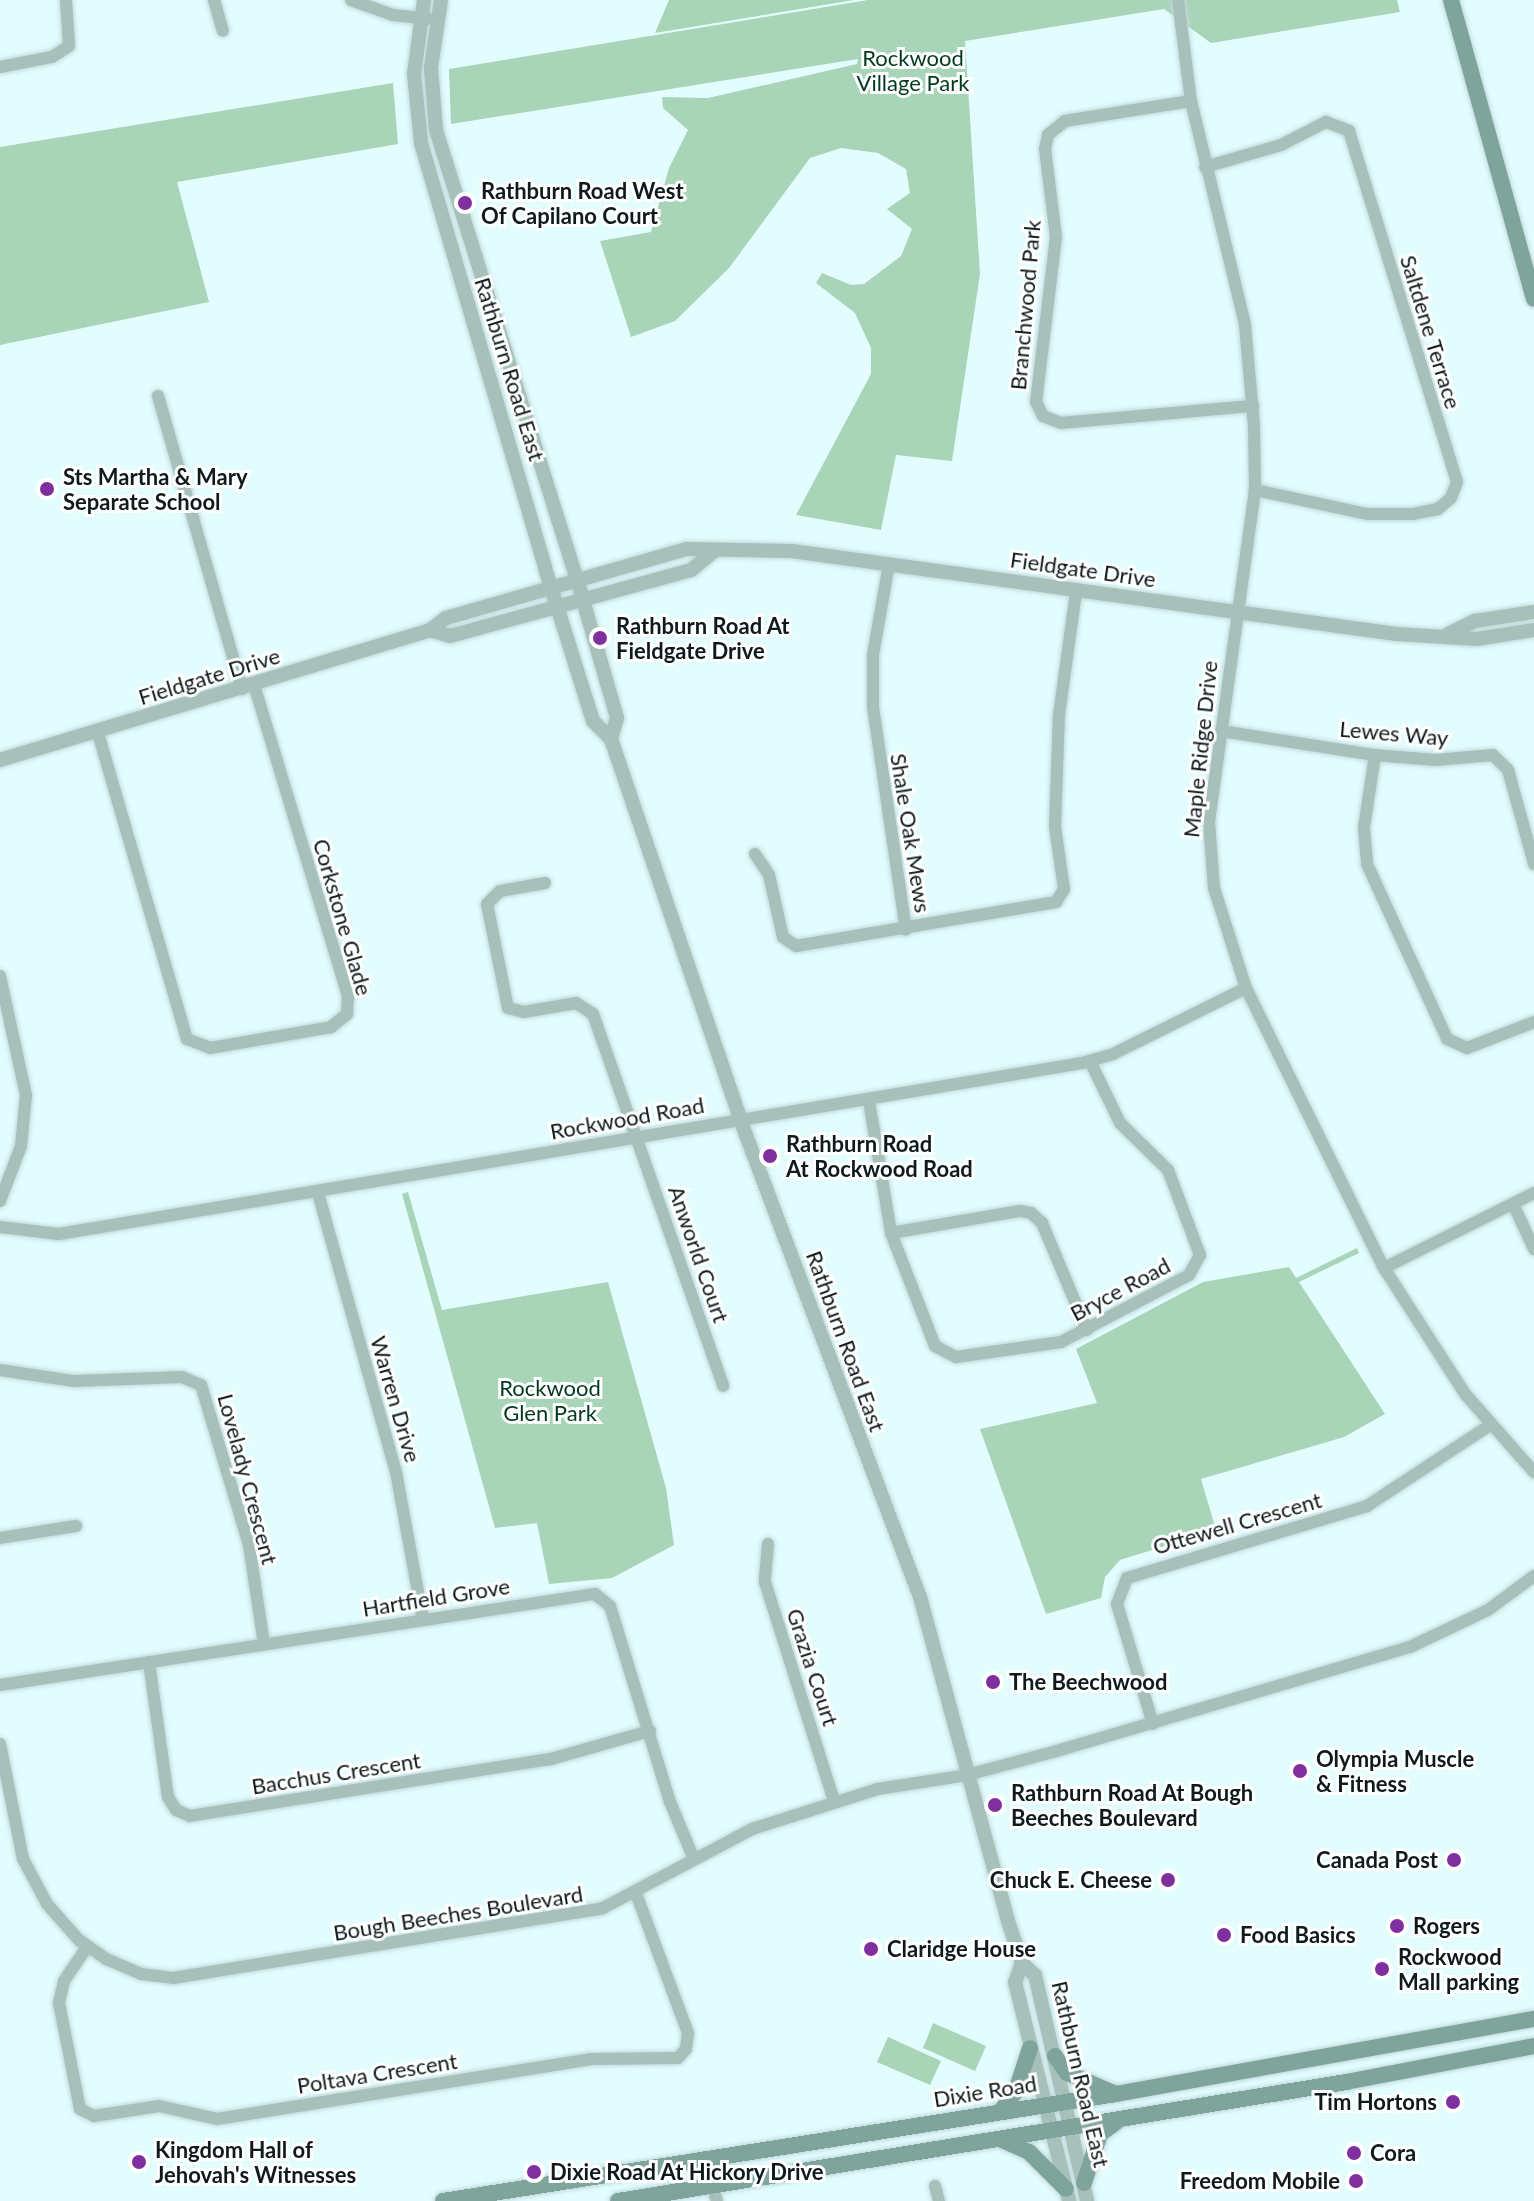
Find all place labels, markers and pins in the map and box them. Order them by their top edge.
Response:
place label: Rathburn Road West Of Capilano Court [481,177,684,228]
marker: Rathburn Road West Of Capilano Court [456,194,474,212]
place label: Sts Martha & Mary Separate School [63,463,248,514]
marker: Sts Martha & Mary Separate School [38,480,56,498]
place label: Rathburn Road At Fieldgate Drive [616,612,790,664]
marker: Rathburn Road At Fieldgate Drive [591,629,609,647]
place label: Rathburn Road At Rockwood Road [786,1130,973,1182]
marker: Rathburn Road At Rockwood Road [761,1147,779,1165]
place label: The Beechwood [1009,1669,1167,1695]
marker: The Beechwood [984,1673,1002,1691]
place label: Olympia Muscle & Fitness [1316,1745,1474,1796]
marker: Olympia Muscle & Fitness [1291,1762,1309,1780]
place label: Rathburn Road At Bough Beeches Boulevard [1011,1779,1254,1830]
marker: Rathburn Road At Bough Beeches Boulevard [986,1796,1004,1814]
place label: Canada Post [1316,1847,1438,1873]
marker: Canada Post [1445,1851,1463,1869]
place label: Chuck E. Cheese [990,1867,1152,1893]
marker: Chuck E. Cheese [1159,1871,1177,1889]
place label: Rogers [1413,1913,1480,1939]
marker: Rogers [1388,1917,1406,1935]
place label: Food Basics [1240,1922,1356,1948]
marker: Food Basics [1215,1926,1233,1944]
place label: Claridge House [887,1936,1036,1962]
marker: Claridge House [862,1940,880,1958]
place label: Rockwood Mall parking [1398,1943,1519,1994]
marker: Rockwood Mall parking [1373,1960,1391,1978]
place label: Tim Hortons [1314,2089,1437,2115]
marker: Tim Hortons [1444,2093,1462,2111]
place label: Kingdom Hall of Jehovah's Witnesses [155,2136,356,2188]
place label: Cora [1370,2140,1416,2166]
marker: Cora [1345,2144,1363,2162]
marker: Kingdom Hall of Jehovah's Witnesses [130,2153,148,2171]
place label: Dixie Road At Hickory Drive [550,2159,825,2185]
marker: Dixie Road At Hickory Drive [525,2163,543,2181]
place label: Freedom Mobile [1180,2168,1340,2194]
marker: Freedom Mobile [1347,2172,1365,2190]

